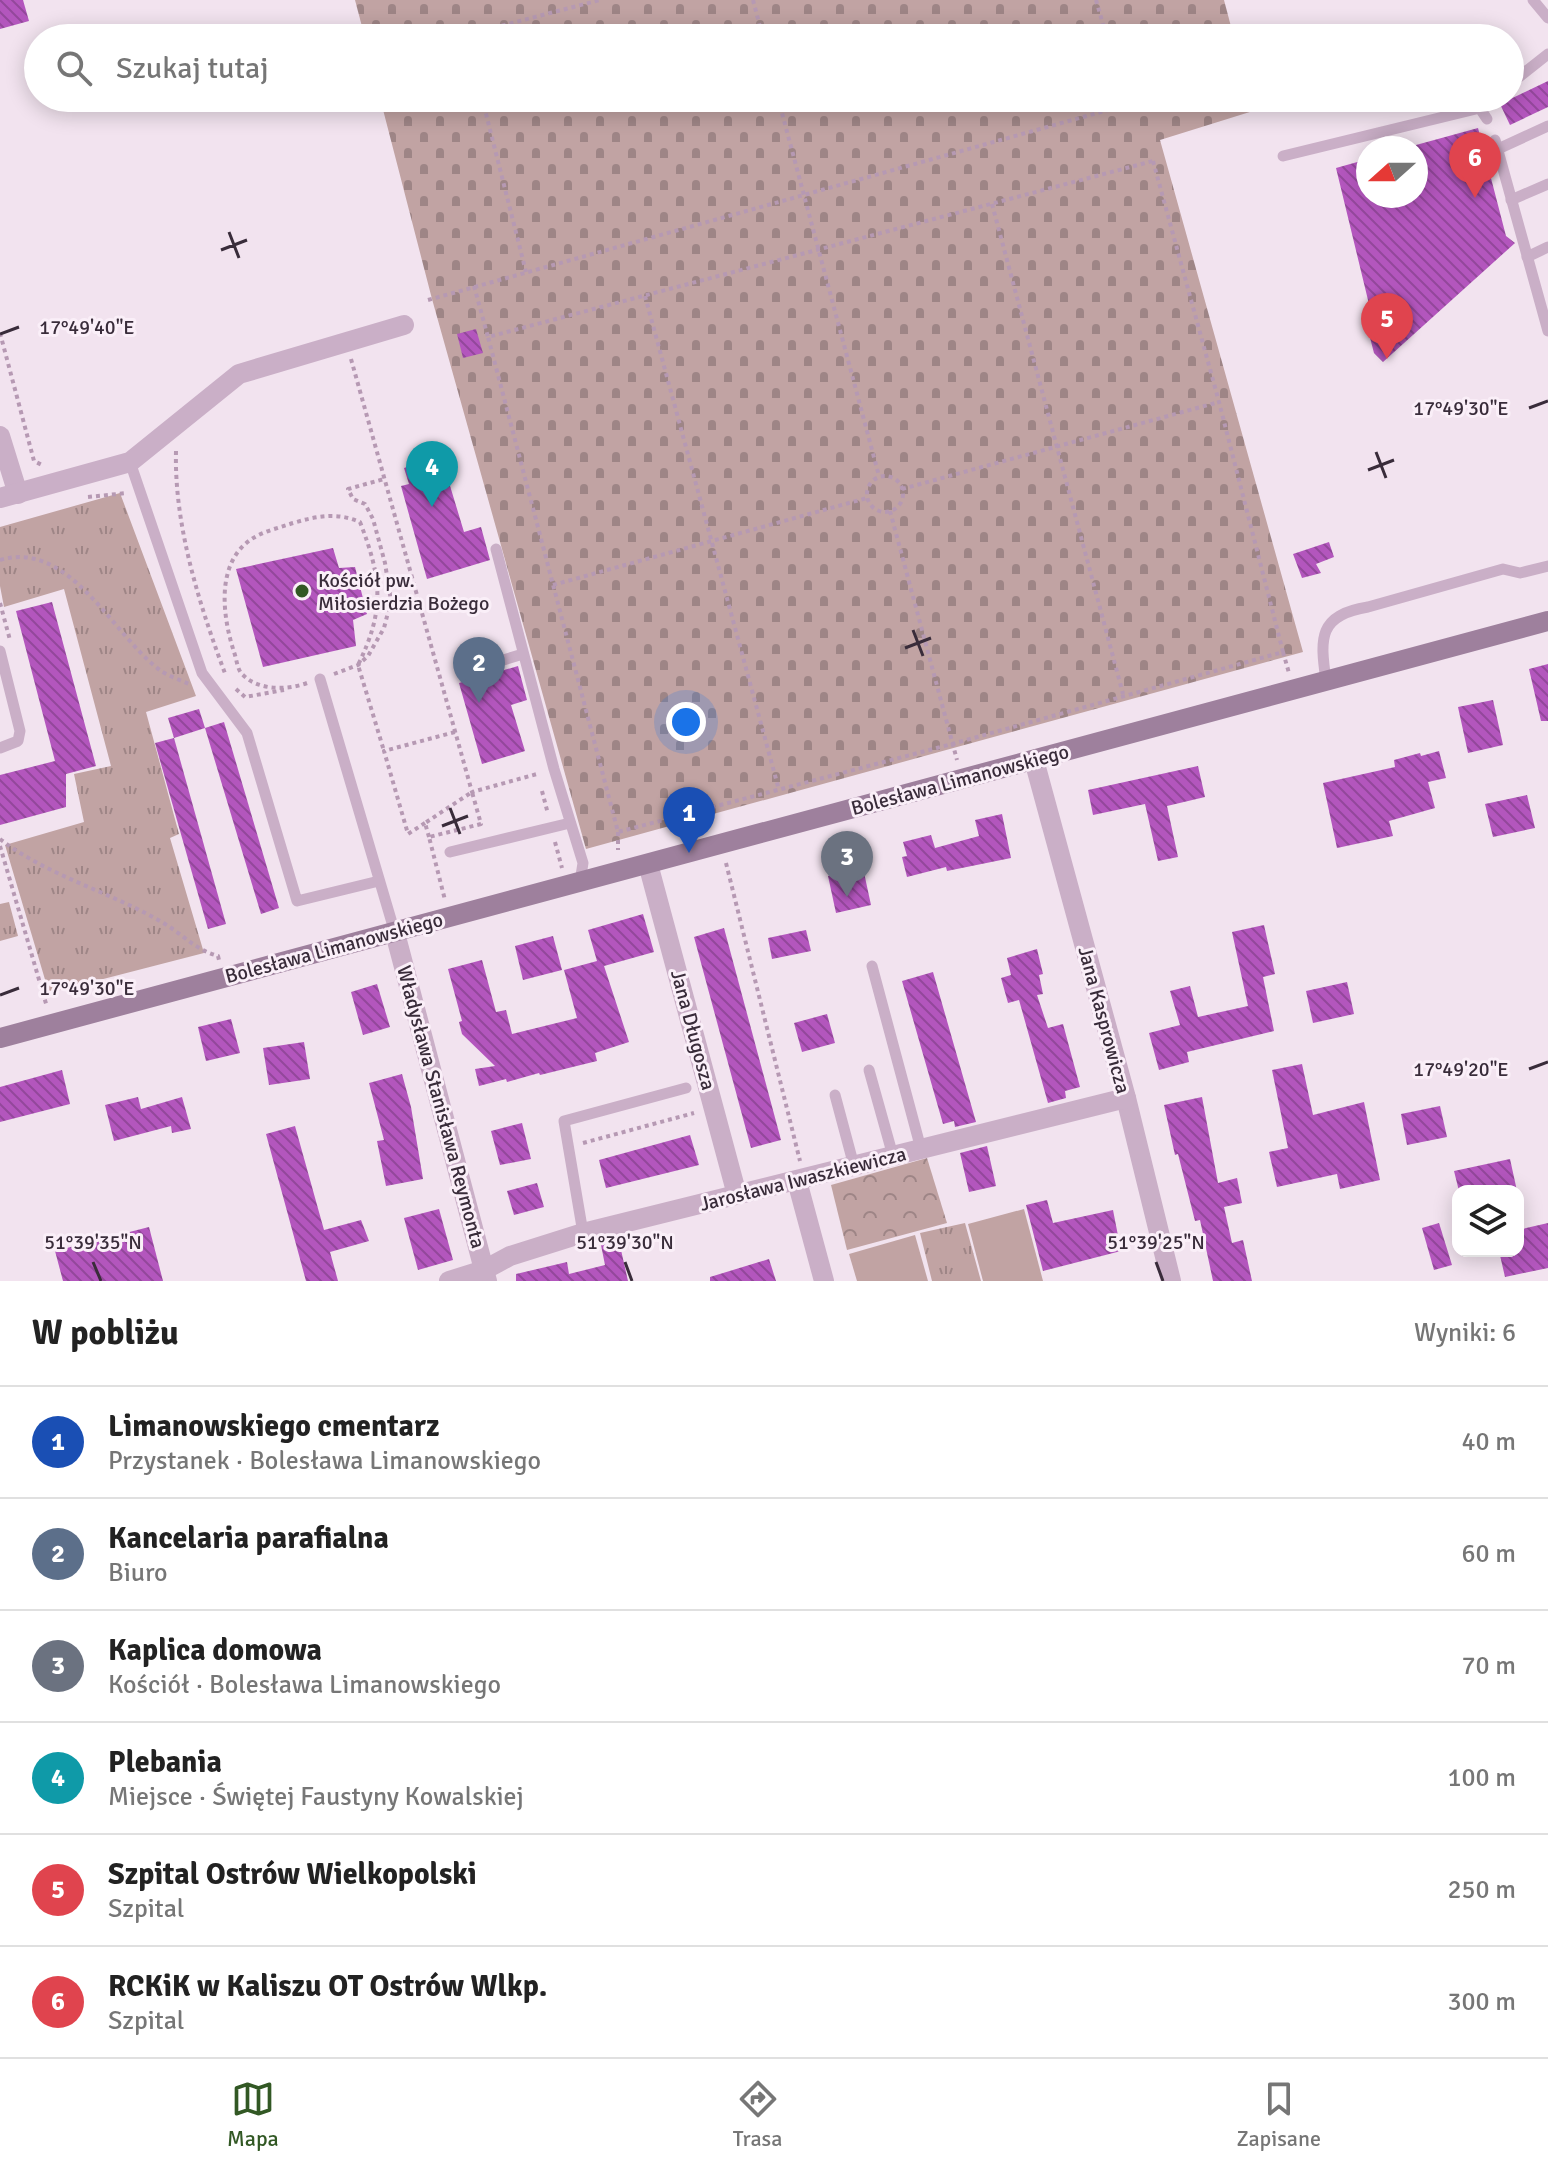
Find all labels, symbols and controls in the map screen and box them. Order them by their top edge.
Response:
search box [24,24,1524,112]
icon: search [52,46,96,90]
text: Szukaj tutaj [116,50,269,87]
pin: 6 [1449,132,1501,198]
north arrow [1356,136,1428,208]
pin: 5 [1361,293,1413,359]
text: 17°49'40"E [39,315,135,340]
text: 17°49'30"E [1413,396,1509,421]
pin: 4 [406,441,458,507]
place label: Kościół pw. Miłosierdzia Bożego [318,568,489,616]
marker: Kościół pw. Miłosierdzia Bożego [293,582,311,600]
pin: 2 [453,637,505,703]
your location [666,702,706,742]
street label: Bolesława Limanowskiego [848,739,1072,821]
pin: 1 [663,787,715,853]
pin: 3 [821,831,873,897]
street label: Bolesława Limanowskiego [222,907,446,989]
street label: Jana Kasprowicza [1072,944,1136,1096]
street label: Władysława Stanisława Reymonta [391,963,491,1251]
street label: Jana Długosza [665,967,721,1093]
text: 17°49'30"E [39,976,135,1001]
text: 17°49'20"E [1413,1057,1509,1082]
street label: Jarosława Iwaszkiewicza [697,1141,909,1217]
map controls [1452,1185,1524,1257]
button: layers [1452,1185,1524,1257]
text: 51°39'35"N [44,1230,142,1255]
text: 51°39'30"N [576,1230,674,1255]
text: 51°39'25"N [1107,1230,1205,1255]
text: W pobliżu [32,1312,179,1354]
text: Wyniki: 6 [1414,1317,1516,1349]
text: Limanowskiego cmentarz [108,1408,440,1445]
text: 1 [51,1426,65,1458]
text: 40 m [1461,1426,1516,1458]
text: Przystanek · Bolesława Limanowskiego [108,1445,541,1477]
text: Kancelaria parafialna [108,1520,389,1557]
text: 2 [51,1538,65,1570]
text: 60 m [1461,1538,1516,1570]
text: Biuro [108,1557,168,1589]
text: Kaplica domowa [108,1632,322,1669]
text: 3 [51,1650,65,1682]
text: 70 m [1461,1650,1516,1682]
text: Kościół · Bolesława Limanowskiego [108,1669,501,1701]
text: Plebania [108,1744,222,1781]
text: 4 [51,1762,65,1794]
text: 100 m [1447,1762,1516,1794]
text: Miejsce · Świętej Faustyny Kowalskiej [108,1781,524,1813]
text: Szpital Ostrów Wielkopolski [108,1856,477,1893]
text: 5 [51,1874,65,1906]
text: 250 m [1447,1874,1516,1906]
text: Szpital [108,1893,185,1925]
text: RCKiK w Kaliszu OT Ostrów Wlkp. [108,1968,547,2005]
text: 6 [51,1986,65,2018]
text: 300 m [1447,1986,1516,2018]
text: Szpital [108,2005,185,2037]
tab: Mapa [227,2077,279,2152]
tab: Trasa [733,2077,782,2152]
tab: Zapisane [1236,2077,1321,2152]

